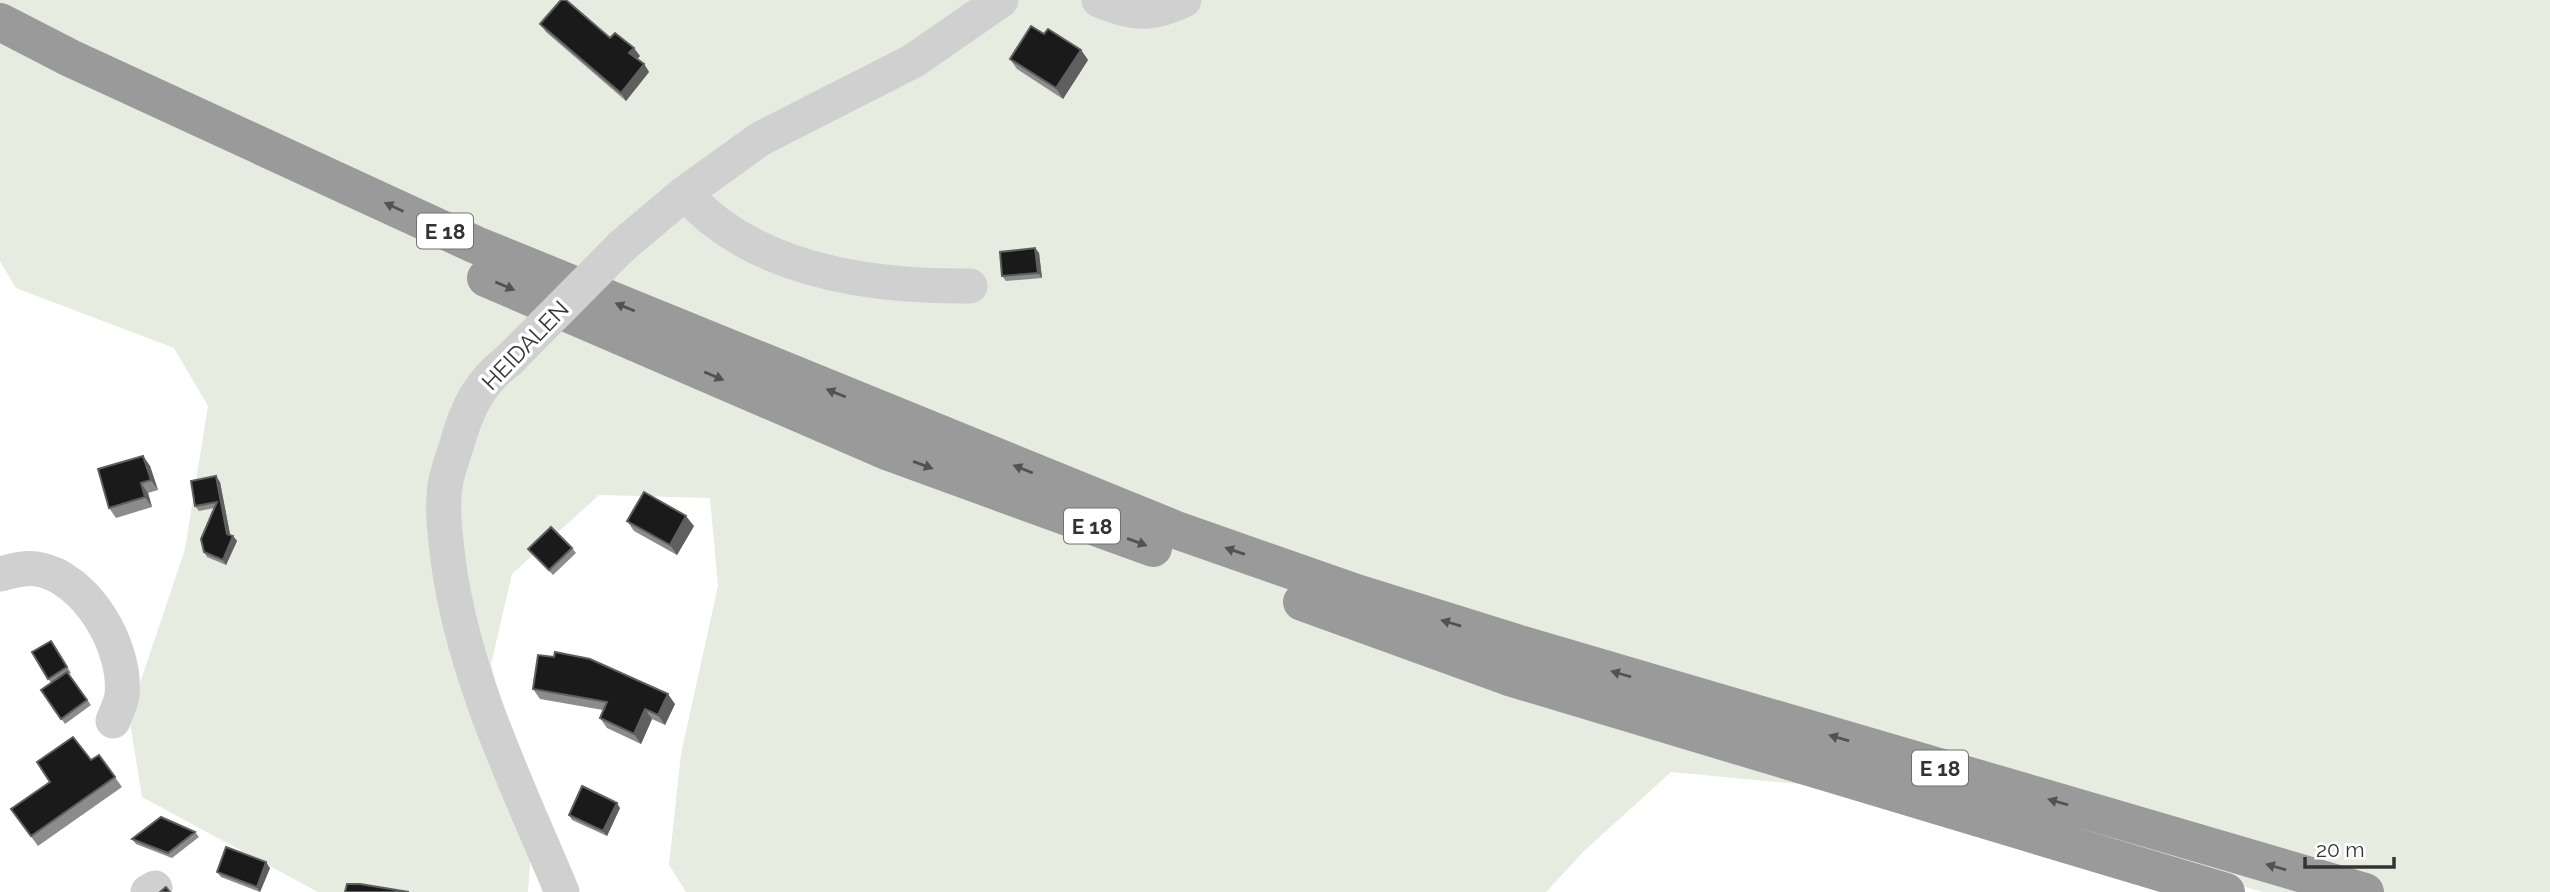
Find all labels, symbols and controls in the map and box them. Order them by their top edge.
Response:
one-way arrow [384,201,404,213]
road number: E 18 [417,214,473,248]
one-way arrow [495,280,515,292]
street label: HEIDALEN [476,295,574,395]
one-way arrow [614,301,635,312]
one-way arrow [704,370,724,382]
one-way arrow [825,387,846,398]
one-way arrow [913,460,934,471]
one-way arrow [1012,463,1033,474]
road number: E 18 [1064,508,1120,544]
one-way arrow [1127,537,1148,548]
one-way arrow [1224,545,1245,556]
one-way arrow [1440,617,1461,627]
one-way arrow [1610,668,1631,678]
one-way arrow [1829,733,1850,743]
road number: E 18 [1912,750,1968,786]
one-way arrow [2047,797,2068,807]
scale bar [2305,826,2394,870]
text: 20 m [2316,837,2364,862]
one-way arrow [2265,861,2286,871]

